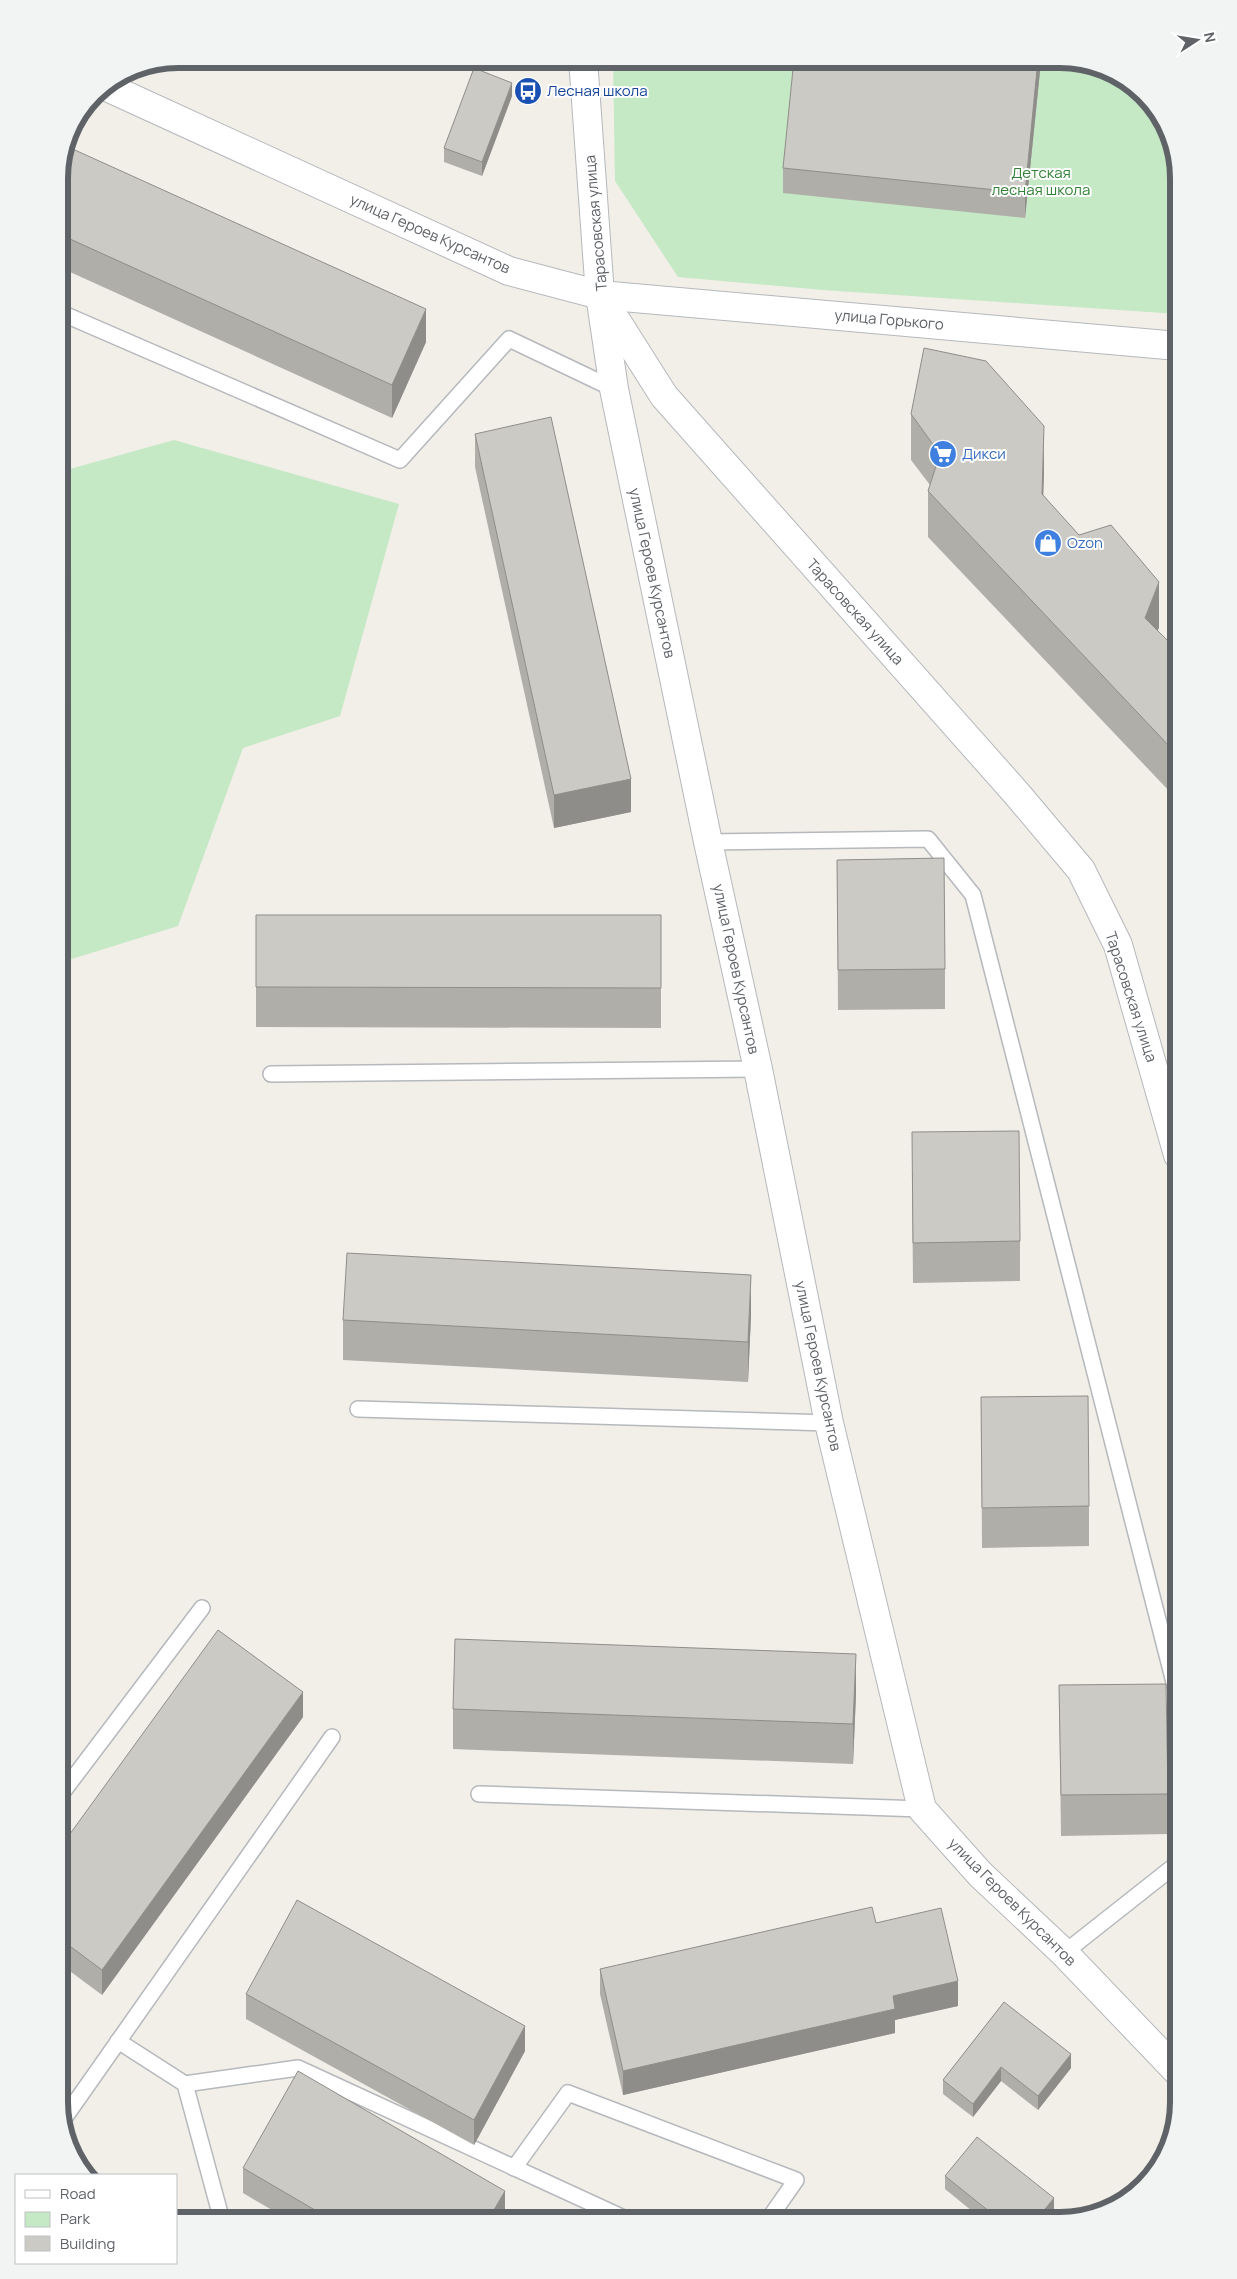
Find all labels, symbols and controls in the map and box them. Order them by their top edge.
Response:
north arrow [1172,15,1222,65]
text: N [1200,30,1221,44]
bus stop icon: Лесная школа [513,76,543,106]
place label: Лесная школа [547,80,648,101]
street label: Тарасовская улица [579,154,612,292]
park label: Детская лесная школа [992,162,1090,200]
street label: улица Героев Курсантов [347,189,514,278]
street label: улица Горького [833,304,945,335]
supermarket icon: Дикси [928,439,958,469]
place label: Дикси [962,443,1006,464]
street label: улица Героев Курсантов [624,486,681,660]
shop icon: Ozon [1033,528,1063,558]
place label: Ozon [1067,532,1103,553]
street label: Тарасовская улица [802,554,909,669]
street label: улица Героев Курсантов [708,882,765,1056]
street label: Тарасовская улица [1100,929,1163,1065]
street label: улица Героев Курсантов [790,1279,847,1453]
street label: улица Героев Курсантов [944,1833,1081,1970]
legend [15,2174,178,2264]
text: Road [60,2183,96,2204]
text: Park [60,2208,90,2229]
text: Building [60,2233,115,2254]

